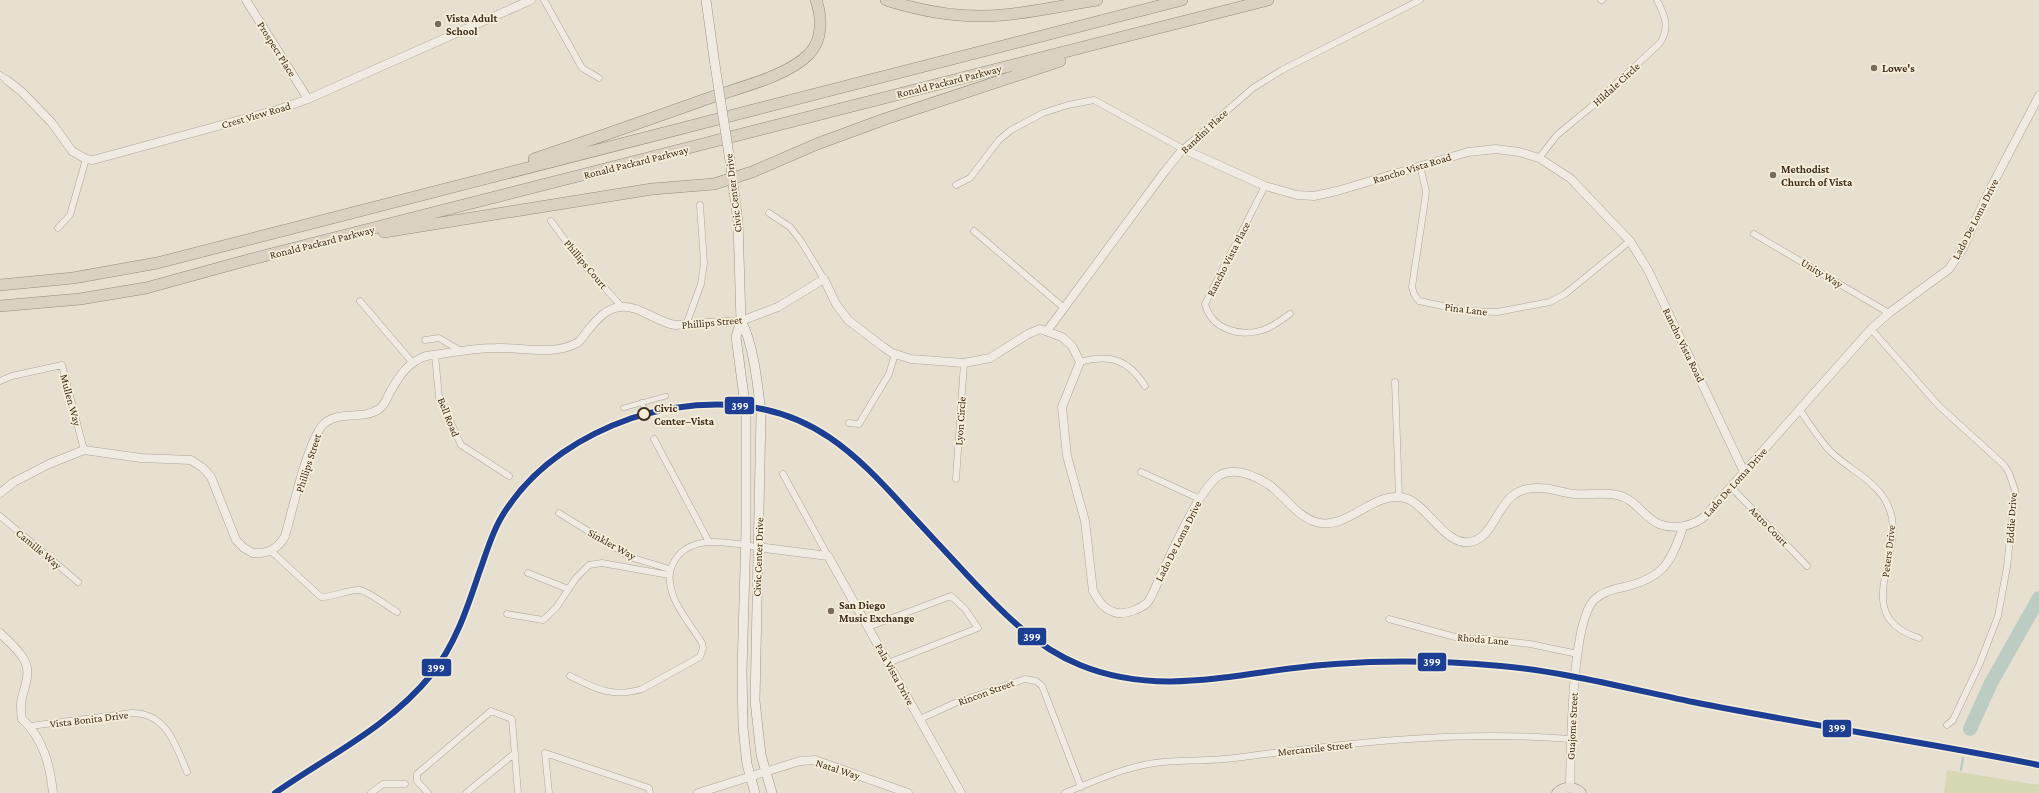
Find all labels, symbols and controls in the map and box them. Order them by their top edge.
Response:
place label: Vista Adult School [445,12,497,37]
street label: Prospect Place [254,19,299,79]
marker: Vista Adult School [433,19,443,29]
street label: Hildale Circle [1590,60,1642,108]
street label: Ronald Packard Parkway [895,62,1004,101]
place label: Lowe's [1882,62,1915,74]
marker: Lowe's [1869,63,1879,73]
street label: Crest View Road [220,99,292,131]
street label: Bandini Place [1178,106,1230,156]
street label: Ronald Packard Parkway [582,143,691,182]
street label: Rancho Vista Road [1371,150,1453,186]
street label: Civic Center Drive [722,153,744,233]
place label: Methodist Church of Vista [1781,163,1853,188]
marker: Methodist Church of Vista [1768,170,1778,180]
street label: Lado De Loma Drive [1949,176,2001,261]
street label: Rancho Vista Place [1204,220,1252,298]
street label: Ronald Packard Parkway [268,223,377,262]
street label: Phillips Court [561,237,610,292]
street label: Unity Way [1799,256,1846,291]
street label: Pina Lane [1444,300,1488,318]
street label: Rancho Vista Road [1661,306,1707,384]
street label: Phillips Street [681,313,743,332]
street label: Mullen Way [57,373,84,428]
street label: Bell Road [436,396,462,438]
line badge: 399 [724,396,755,415]
street label: Lyon Circle [952,396,969,446]
text: 399 [731,400,749,412]
place label: Civic Center–Vista [654,402,715,427]
marker: Civic Center–Vista [637,407,651,421]
street label: Phillips Street [293,432,324,494]
street label: Lado De Loma Drive [1701,445,1769,519]
street label: Eddie Drive [2003,492,2019,544]
street label: Lado De Loma Drive [1152,498,1204,583]
street label: Astro Court [1747,504,1791,549]
street label: Civic Center Drive [751,517,765,597]
street label: Peters Drive [1879,524,1897,578]
street label: Sinkler Way [586,526,639,563]
street label: Camille Way [13,527,65,573]
place label: San Diego Music Exchange [839,599,914,624]
marker: San Diego Music Exchange [826,606,836,616]
line badge: 399 [1017,627,1047,646]
text: 399 [1023,631,1041,643]
street label: Rhoda Lane [1457,631,1509,647]
street label: Pala Vista Drive [873,641,917,707]
line badge: 399 [1417,652,1447,672]
text: 399 [1423,656,1441,668]
line badge: 399 [421,658,452,677]
text: 399 [427,662,445,674]
street label: Rincon Street [956,676,1016,708]
street label: Guajome Street [1564,692,1581,760]
street label: Vista Bonita Drive [49,708,129,730]
line badge: 399 [1822,719,1852,738]
text: 399 [1828,722,1846,734]
street label: Mercantile Street [1277,738,1353,758]
street label: Natal Way [814,756,862,783]

